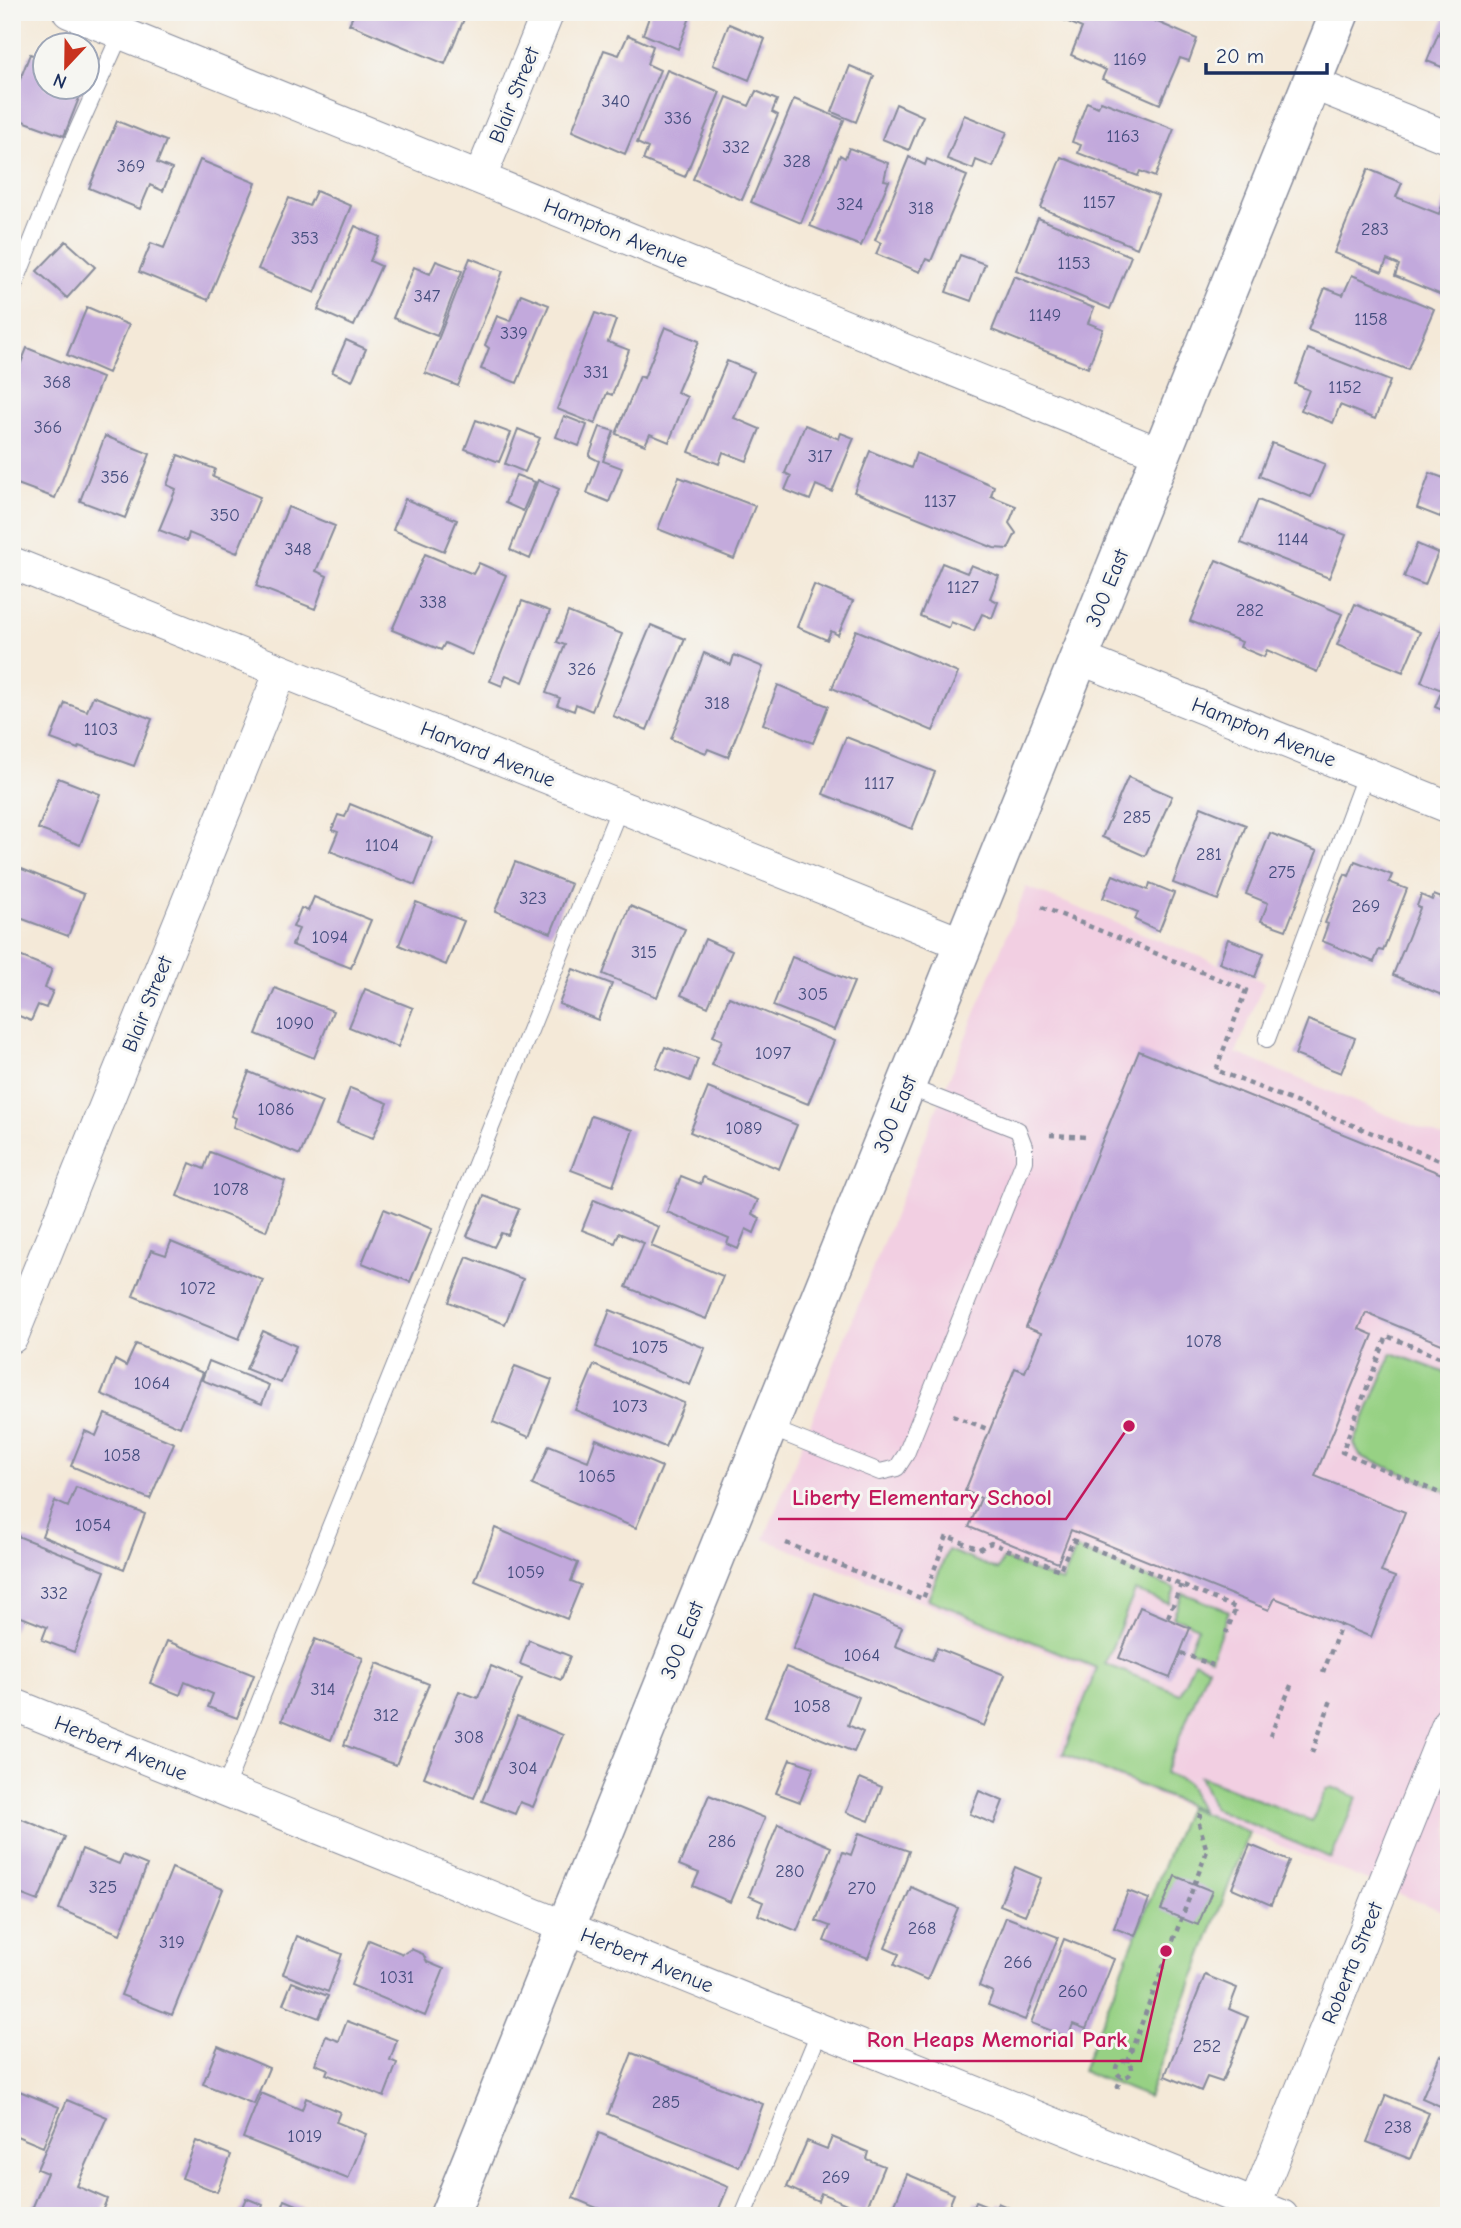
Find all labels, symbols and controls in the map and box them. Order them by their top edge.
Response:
north arrow [32,32,102,102]
scale bar [1206,32,1326,76]
street label: Blair Street [484,43,544,146]
text: 20 m [1216,44,1264,68]
house number: 1169 [1113,49,1147,70]
text: N [50,68,70,93]
house number: 340 [602,91,630,112]
house number: 336 [664,108,692,129]
house number: 1163 [1106,126,1140,147]
house number: 332 [722,137,750,158]
house number: 328 [783,151,811,172]
house number: 369 [117,156,145,177]
house number: 1157 [1083,192,1116,213]
street label: Hampton Avenue [540,193,692,273]
house number: 324 [836,194,864,215]
house number: 318 [908,198,934,219]
house number: 283 [1361,219,1389,240]
house number: 353 [291,228,319,249]
house number: 1153 [1057,253,1091,274]
house number: 347 [414,286,441,307]
house number: 1149 [1029,305,1061,326]
house number: 1158 [1354,309,1388,330]
house number: 339 [500,323,528,344]
house number: 331 [583,362,609,383]
house number: 368 [43,372,71,393]
house number: 1152 [1328,377,1362,398]
house number: 366 [34,417,62,438]
house number: 317 [808,446,833,467]
house number: 356 [101,467,129,488]
house number: 1137 [924,491,956,512]
house number: 350 [210,505,240,526]
house number: 1144 [1277,529,1309,550]
house number: 348 [284,539,312,560]
street label: 300 East [1081,545,1134,630]
house number: 1127 [947,577,980,598]
house number: 338 [419,592,447,613]
house number: 282 [1236,600,1264,621]
house number: 326 [568,659,596,680]
street label: Hampton Avenue [1188,692,1340,772]
house number: 318 [704,693,730,714]
street label: Harvard Avenue [417,716,559,792]
house number: 1103 [84,719,118,740]
house number: 1117 [864,773,894,794]
house number: 285 [1123,807,1151,828]
house number: 1104 [365,835,399,856]
house number: 281 [1196,844,1222,865]
house number: 275 [1268,862,1296,883]
house number: 323 [519,888,547,909]
house number: 269 [1352,896,1380,917]
house number: 1094 [312,927,348,948]
house number: 315 [631,942,657,963]
street label: Blair Street [117,952,177,1055]
house number: 305 [798,984,828,1005]
house number: 1090 [276,1013,314,1034]
house number: 1097 [755,1043,792,1064]
street label: 300 East [869,1071,922,1156]
house number: 1086 [257,1099,295,1120]
house number: 1089 [726,1118,762,1139]
house number: 1078 [213,1179,249,1200]
house number: 1072 [180,1278,216,1299]
house number: 1078 [1186,1331,1222,1352]
house number: 1075 [632,1337,668,1358]
house number: 1064 [134,1373,170,1394]
house number: 1073 [612,1396,648,1417]
house number: 1058 [103,1445,141,1466]
house number: 1065 [578,1466,616,1487]
callout: Liberty Elementary School [778,1475,1066,1519]
text: Liberty Elementary School [792,1484,1052,1511]
house number: 1054 [75,1515,111,1536]
house number: 1059 [507,1562,545,1583]
house number: 332 [40,1583,68,1604]
street label: 300 East [656,1597,709,1682]
house number: 1064 [844,1645,880,1666]
house number: 314 [311,1679,335,1700]
house number: 1058 [793,1696,831,1717]
house number: 312 [373,1705,399,1726]
street label: Herbert Avenue [51,1710,191,1786]
house number: 308 [454,1727,484,1748]
house number: 304 [509,1758,537,1779]
house number: 286 [708,1831,736,1852]
house number: 280 [775,1861,805,1882]
house number: 325 [89,1877,117,1898]
house number: 270 [848,1878,876,1899]
street label: Roberta Street [1317,1898,1388,2027]
house number: 268 [908,1918,936,1939]
street label: Herbert Avenue [577,1922,717,1998]
house number: 319 [159,1932,185,1953]
house number: 266 [1004,1952,1032,1973]
house number: 1031 [380,1967,414,1988]
house number: 260 [1058,1981,1088,2002]
callout: Ron Heaps Memorial Park [853,2017,1141,2061]
text: Ron Heaps Memorial Park [867,2026,1127,2053]
house number: 252 [1193,2036,1221,2057]
house number: 285 [652,2092,680,2113]
house number: 238 [1384,2117,1412,2138]
house number: 1019 [288,2126,322,2147]
house number: 269 [822,2167,850,2188]

